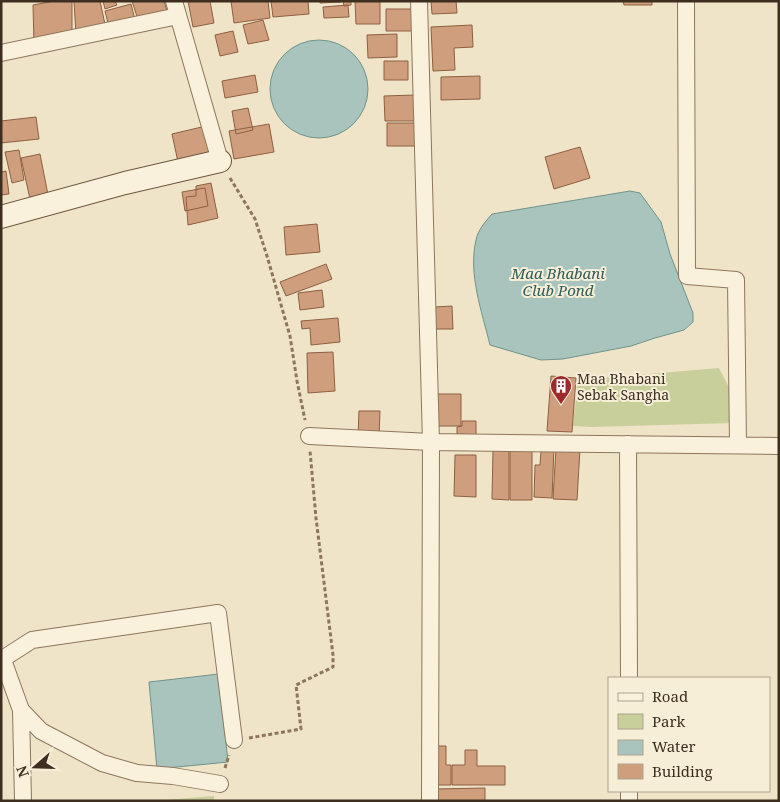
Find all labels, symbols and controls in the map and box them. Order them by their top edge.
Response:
water label: Maa Bhabani Club Pond [510,263,605,300]
place label: Maa Bhabani Sebak Sangha [577,369,669,404]
building icon: Maa Bhabani Sebak Sangha [549,374,573,405]
legend [608,677,770,792]
text: Road [652,686,688,706]
text: Park [652,711,686,731]
text: Water [652,736,695,756]
north arrow [10,742,60,792]
text: Building [652,761,713,781]
text: N [11,763,33,780]

